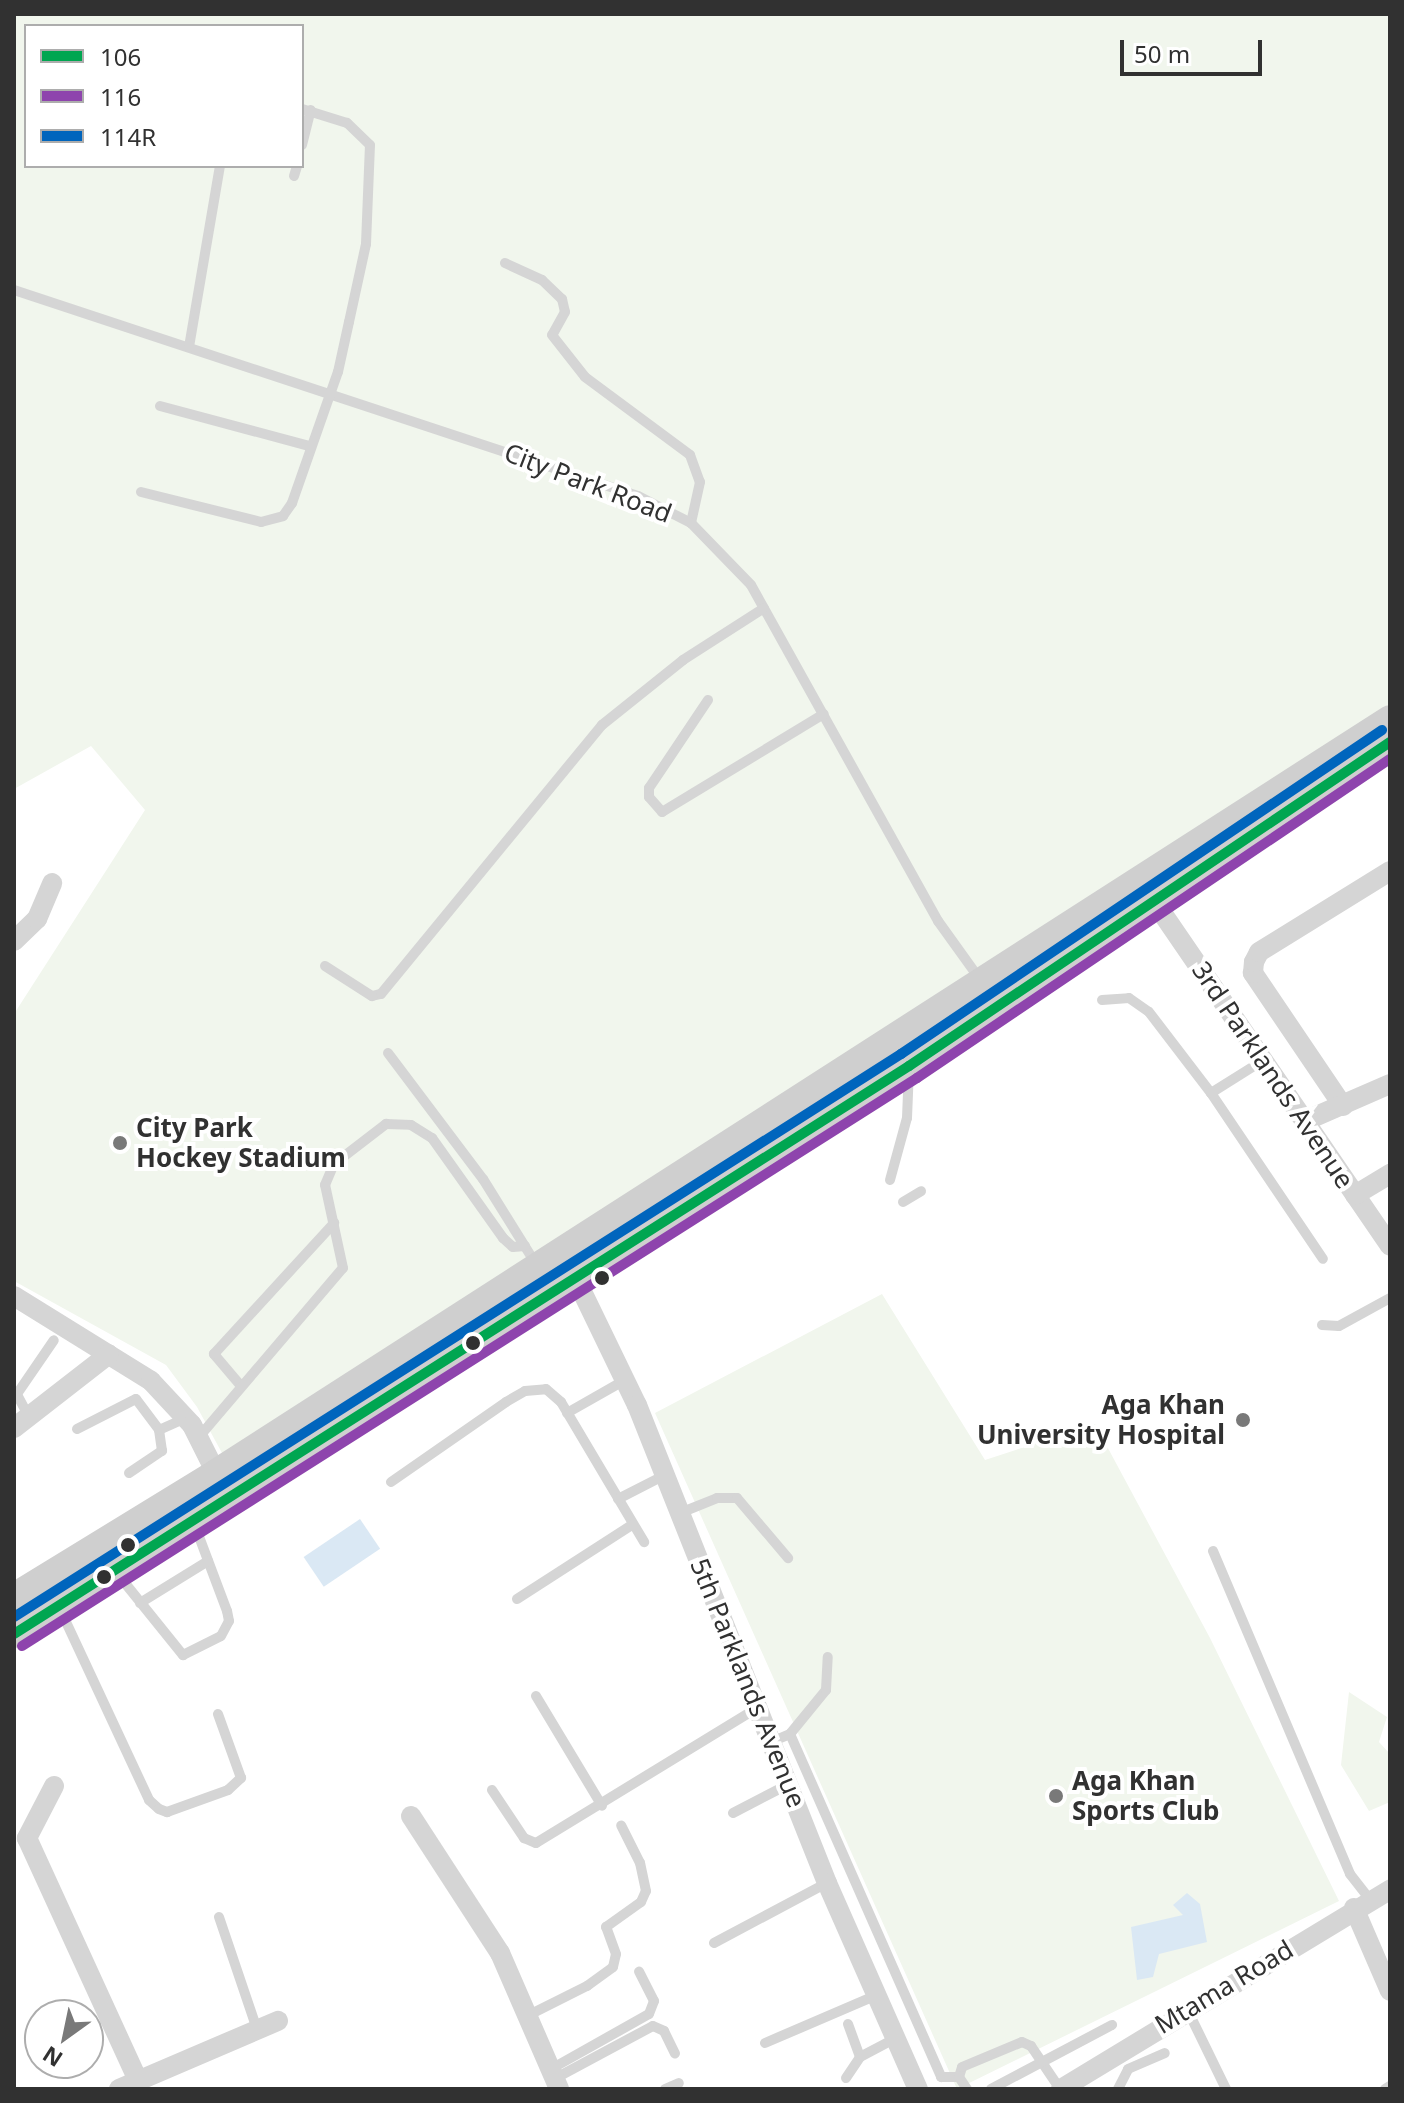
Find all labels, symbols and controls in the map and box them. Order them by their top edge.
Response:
legend [24,24,304,168]
scale bar [1124,24,1266,74]
text: 50 m [1134,37,1190,70]
text: 106 [100,40,141,73]
text: 116 [100,80,141,113]
text: 114R [100,120,156,153]
street label: City Park Road [500,437,676,529]
street label: 3rd Parklands Avenue [1186,956,1360,1194]
place label: City Park Hockey Stadium [136,1112,346,1174]
marker: City Park Hockey Stadium [111,1134,129,1152]
unlabelled marker [594,1270,610,1286]
unlabelled marker [465,1335,481,1351]
place label: Aga Khan University Hospital [977,1389,1225,1450]
marker: Aga Khan University Hospital [1232,1409,1254,1431]
unlabelled marker [120,1537,136,1553]
street label: 5th Parklands Avenue [684,1554,812,1812]
unlabelled marker [96,1569,112,1585]
place label: Aga Khan Sports Club [1072,1765,1219,1826]
marker: Aga Khan Sports Club [1047,1787,1065,1805]
street label: Mtama Road [1149,1934,1299,2040]
north arrow [24,1999,104,2079]
text: N [36,2040,68,2075]

